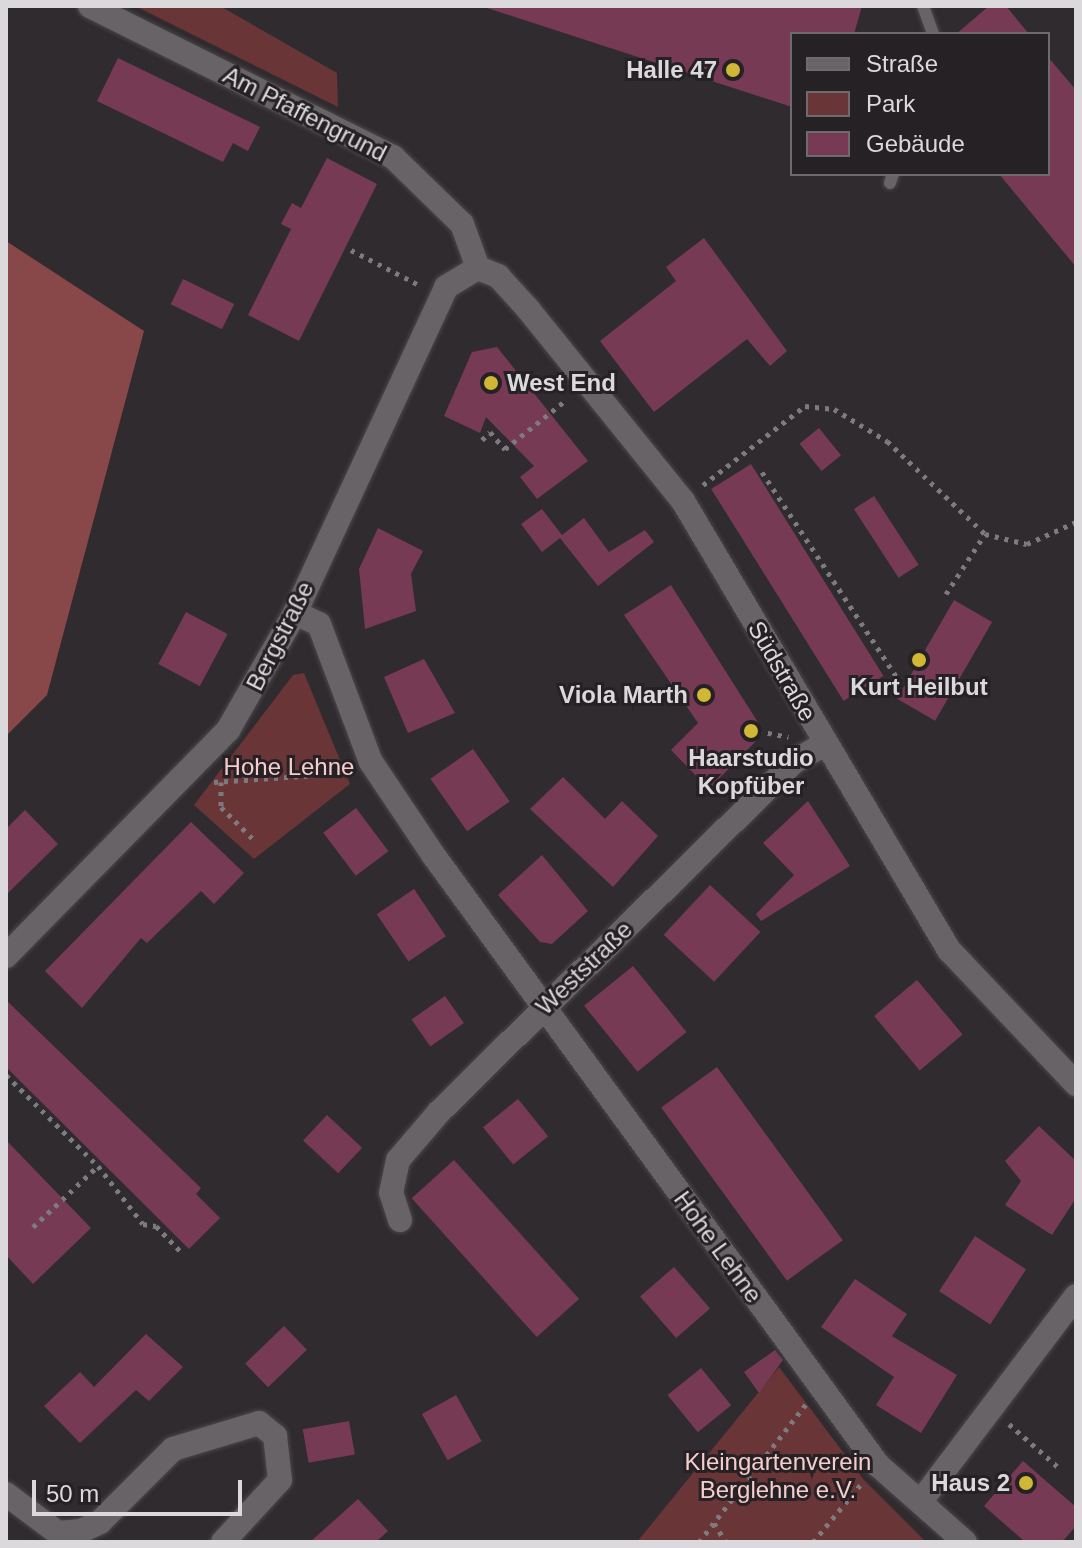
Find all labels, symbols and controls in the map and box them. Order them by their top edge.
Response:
legend [790,32,1050,176]
text: Straße [866,50,938,77]
place label: Halle 47 [626,56,717,84]
street label: Am Pfaffengrund [218,60,392,168]
marker: Halle 47 [724,61,742,79]
text: Park [866,90,915,117]
text: Gebäude [866,130,965,157]
place label: West End [507,369,616,397]
marker: West End [482,374,500,392]
street label: Bergstraße [240,577,320,695]
street label: Südstraße [742,616,822,726]
marker: Kurt Heilbut [910,651,928,669]
place label: Kurt Heilbut [850,673,988,701]
place label: Viola Marth [559,681,688,709]
marker: Viola Marth [695,686,713,704]
marker: Haarstudio Kopfüber [742,722,760,740]
place label: Haarstudio Kopfüber [688,744,814,800]
park label: Hohe Lehne [224,753,354,781]
street label: Weststraße [530,915,638,1021]
street label: Hohe Lehne [668,1186,768,1308]
park label: Kleingartenverein Berglehne e.V. [685,1448,871,1504]
scale bar [36,1464,246,1514]
place label: Haus 2 [931,1469,1010,1497]
marker: Haus 2 [1017,1474,1035,1492]
text: 50 m [46,1480,99,1507]

